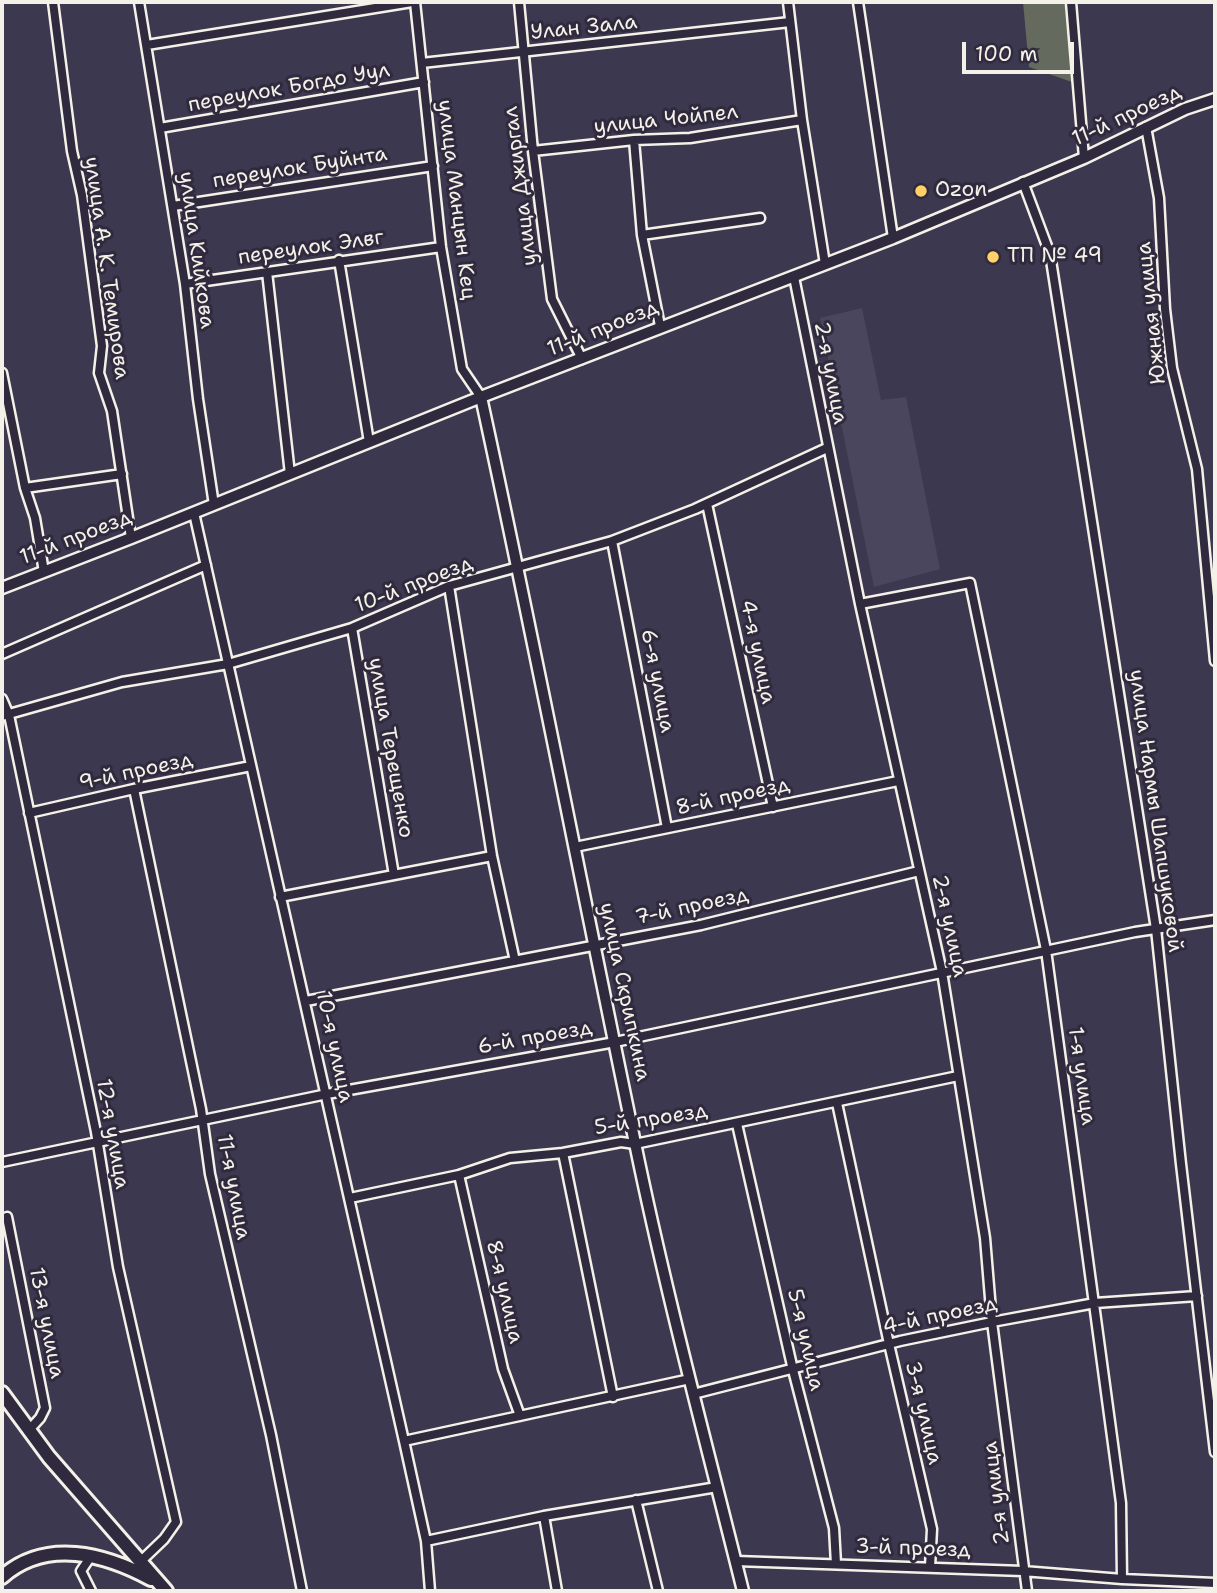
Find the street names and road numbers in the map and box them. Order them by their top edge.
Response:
street label: Улан Зала [529,10,639,46]
street label: переулок Богдо Уул [186,58,392,118]
street label: 11-й проезд [1068,80,1186,152]
street label: улица Манцын Кец [431,98,481,302]
street label: улица Чойпел [593,100,739,140]
street label: улица Джиргал [499,105,543,267]
street label: переулок Буйнта [211,142,389,194]
street label: улица А. К. Темирова [78,155,134,381]
street label: улица Кийкова [173,170,219,330]
street label: переулок Элвг [236,225,386,271]
street label: Южная улица [1132,241,1172,385]
street label: 11-й проезд [544,295,662,363]
street label: 2-я улица [808,320,852,426]
street label: 11-й проезд [17,505,135,571]
street label: 10-й проезд [352,551,476,619]
street label: 4-я улица [734,598,780,706]
street label: 6-я улица [635,627,679,735]
street label: улица Терещенко [362,656,418,840]
street label: улица Нармы Шапшуковой [1123,668,1187,954]
street label: 9-й проезд [77,748,195,796]
street label: 8-й проезд [674,773,792,821]
street label: 2-я улица [926,873,972,979]
street label: 7-й проезд [633,883,751,931]
street label: улица Скрипкина [593,901,655,1083]
street label: 10-я улица [310,989,358,1105]
street label: 6-й проезд [476,1016,594,1060]
street label: 1-я улица [1062,1025,1100,1127]
street label: 12-я улица [90,1077,134,1191]
street label: 5-й проезд [593,1099,709,1141]
street label: 11-я улица [210,1132,256,1242]
street label: 8-я улица [480,1238,528,1346]
street label: 13-я улица [23,1265,69,1381]
street label: 5-я улица [781,1287,829,1393]
street label: 4-й проезд [881,1292,999,1340]
street label: 3-я улица [899,1359,947,1467]
street label: 2-я улица [978,1440,1016,1546]
street label: 3-й проезд [855,1534,971,1564]

